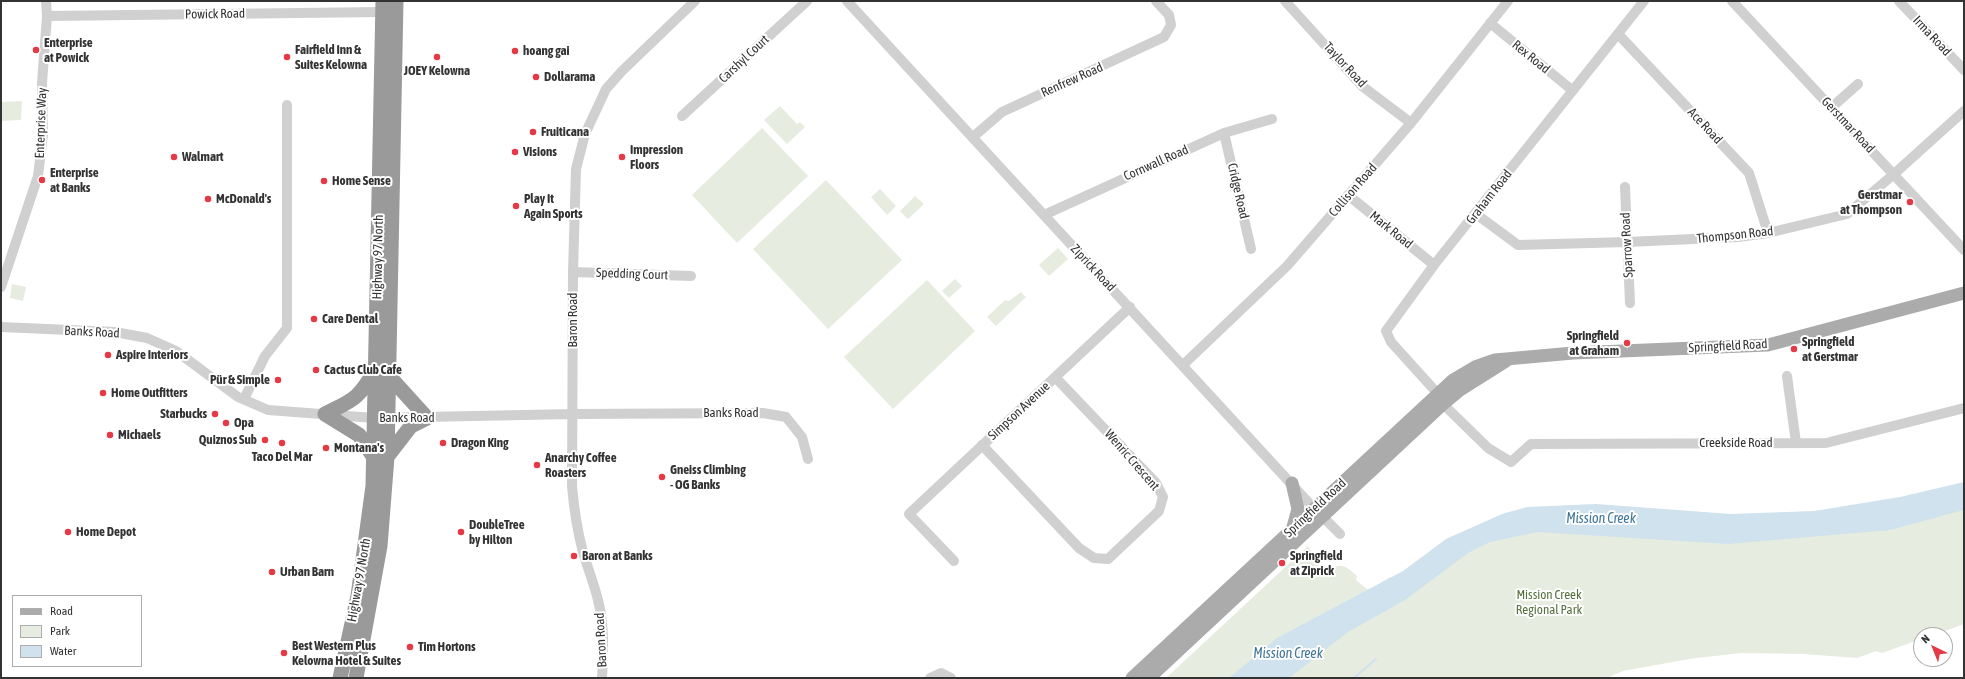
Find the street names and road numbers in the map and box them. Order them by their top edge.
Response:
street label: Powick Road [185,6,245,22]
street label: Irma Road [1910,13,1954,59]
street label: Carshyl Court [716,32,772,86]
street label: Rex Road [1509,37,1553,77]
street label: Taylor Road [1320,39,1370,91]
street label: Renfrew Road [1039,59,1105,101]
street label: Enterprise Way [32,87,50,159]
street label: Gerstmar Road [1818,94,1878,156]
street label: Ace Road [1684,105,1726,147]
street label: Cornwall Road [1121,142,1191,184]
street label: Collison Road [1326,160,1380,220]
street label: Cridge Road [1224,162,1252,220]
street label: Graham Road [1463,167,1515,227]
street label: Mark Road [1366,208,1416,252]
street label: Sparrow Road [1617,212,1637,278]
street label: Highway 97 North [369,214,387,300]
street label: Thompson Road [1696,223,1774,247]
street label: Ziprick Road [1067,241,1119,295]
street label: Spedding Court [596,265,668,283]
street label: Baron Road [565,292,581,348]
street label: Banks Road [64,323,120,341]
street label: Springfield Road [1688,336,1768,356]
street label: Simpson Avenue [985,378,1053,444]
street label: Banks Road [703,405,759,421]
street label: Banks Road [379,410,435,426]
street label: Wenric Crescent [1101,426,1163,494]
street label: Creekside Road [1699,435,1773,451]
street label: Springfield Road [1281,475,1349,541]
street label: Highway 97 North [344,537,374,623]
street label: Baron Road [592,612,610,668]

